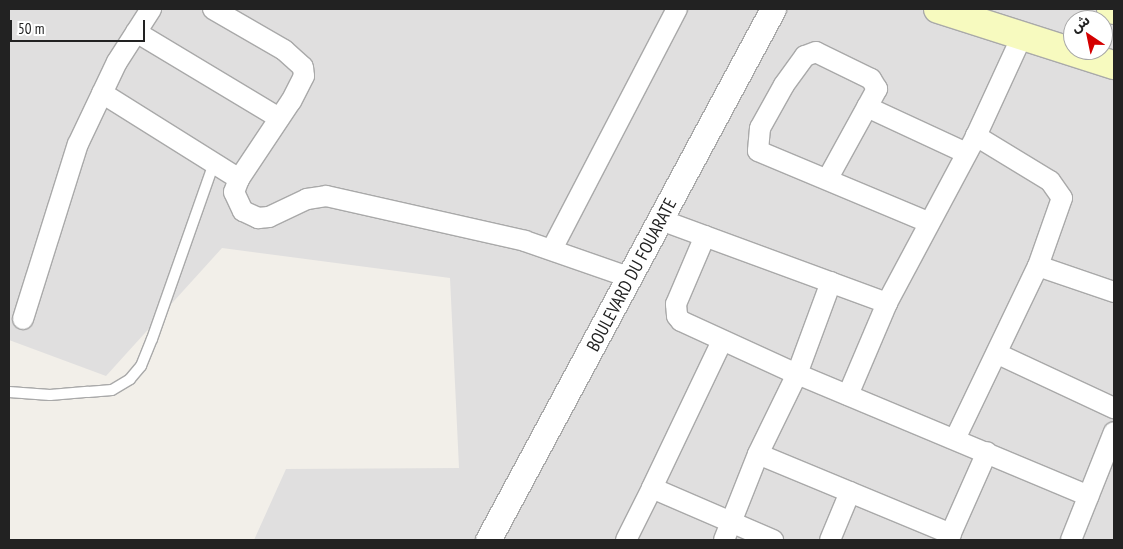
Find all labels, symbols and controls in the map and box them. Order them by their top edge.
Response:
scale bar [12,10,148,42]
north arrow [1063,10,1113,60]
text: ش [1067,11,1093,36]
text: 50 m [18,19,44,38]
street label: BOULEVARD DU FOUARATE [582,195,682,355]

